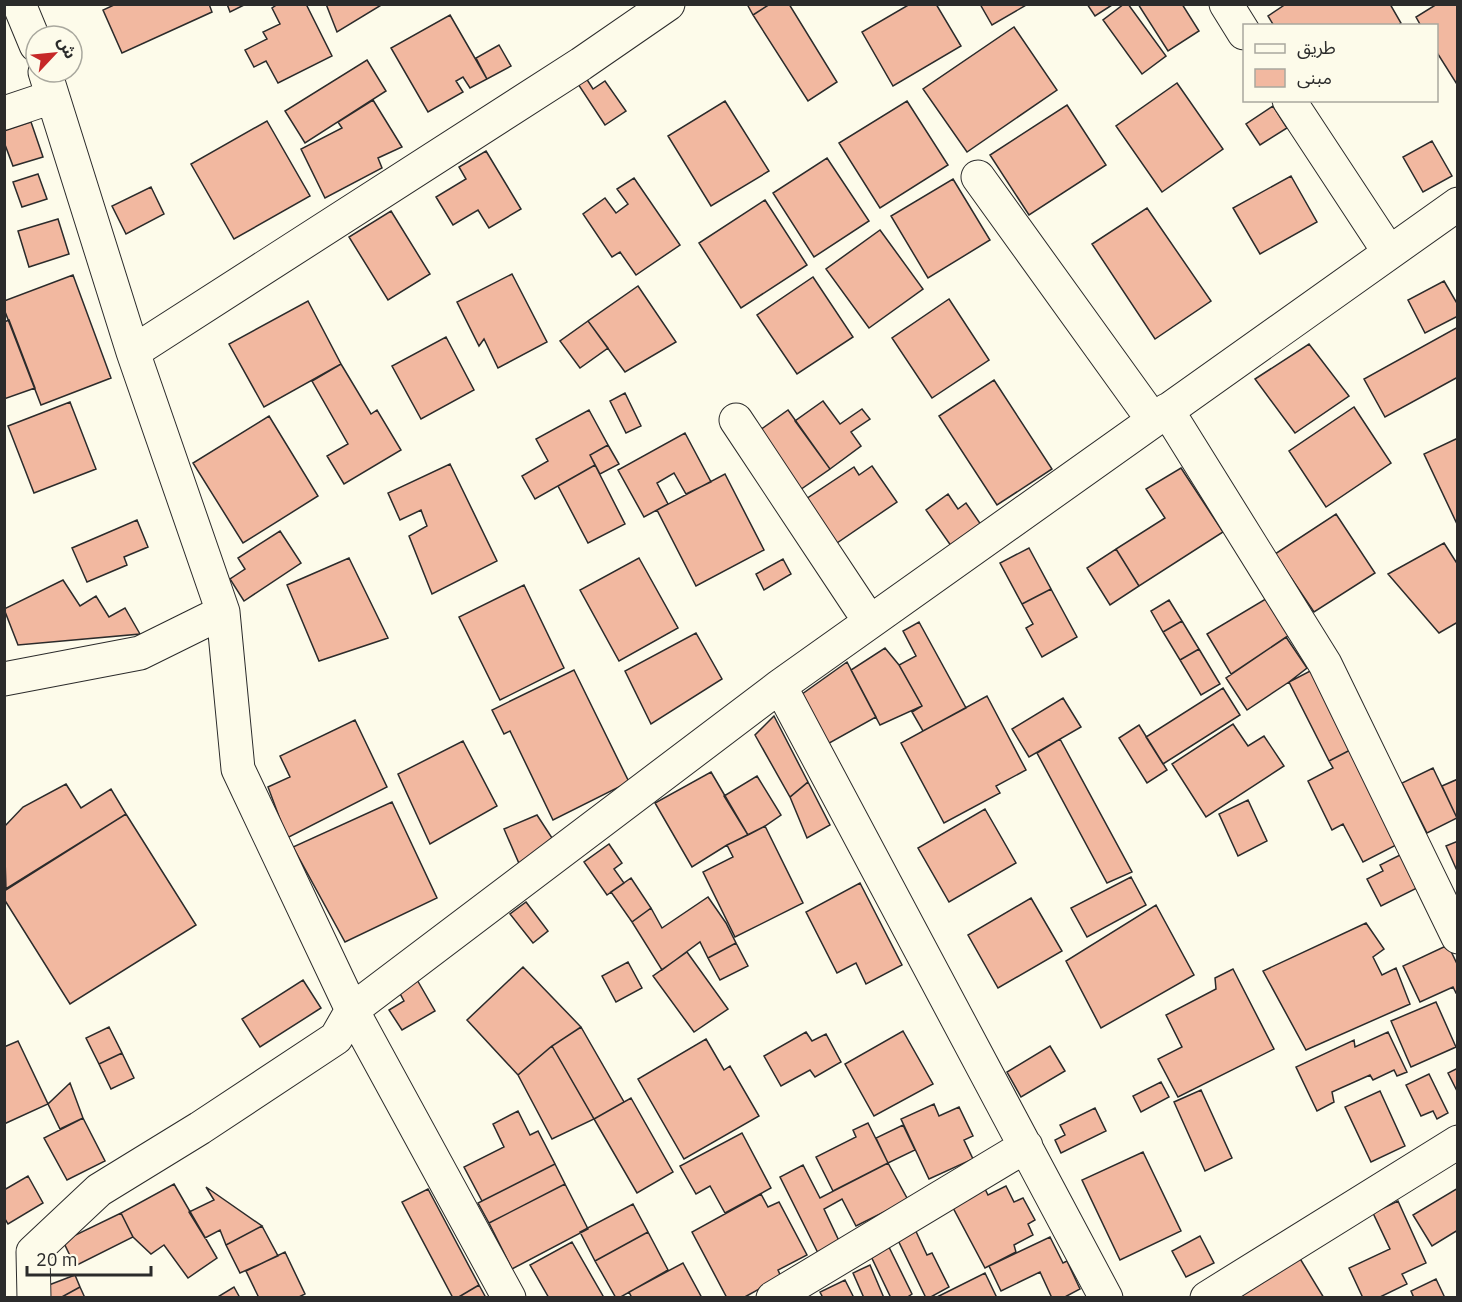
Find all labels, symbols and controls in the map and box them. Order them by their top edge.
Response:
north arrow [24,24,84,84]
legend [1243,24,1438,102]
text: ش [54,33,81,62]
text: طريق [1297,36,1336,59]
text: مبنى [1297,66,1332,89]
scale bar [27,1239,152,1277]
text: 20 m [36,1248,78,1271]

